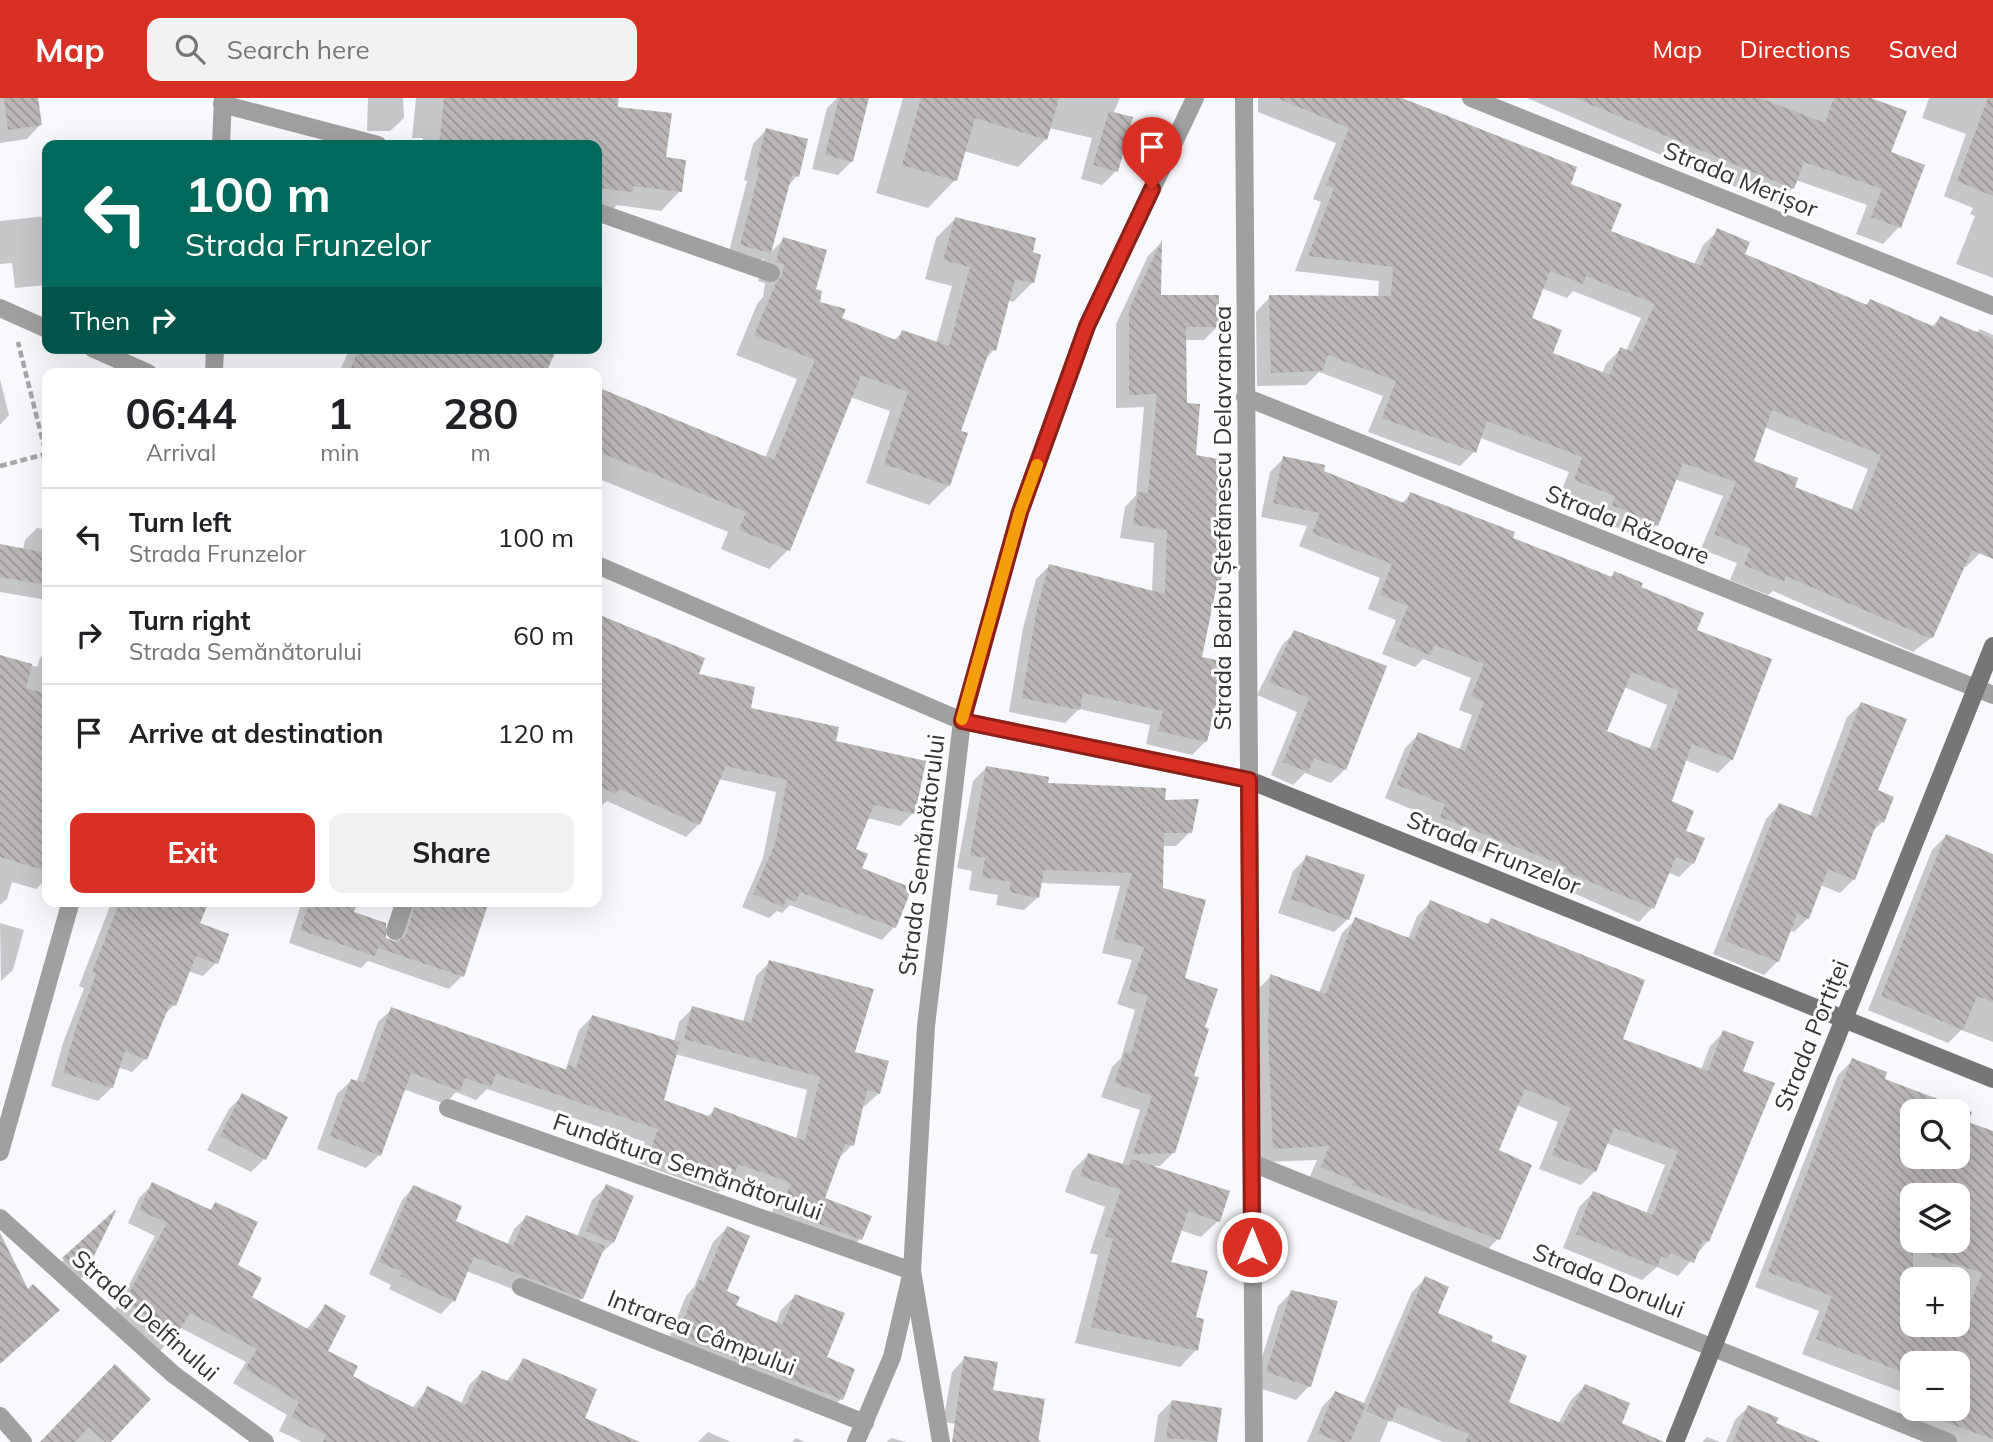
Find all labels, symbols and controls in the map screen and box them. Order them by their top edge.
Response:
search box [147,18,637,81]
text: Map [35,29,105,70]
icon: search [171,30,209,68]
text: Search here [227,33,370,66]
text: Map [1652,34,1702,64]
text: Directions [1740,34,1851,64]
text: Saved [1889,34,1958,64]
pin [1122,117,1182,189]
icon: arrive [1133,128,1171,166]
street label: Strada Merișor [1659,134,1823,225]
text: 100 m [185,163,331,224]
icon: left [70,168,161,259]
text: Strada Frunzelor [185,224,431,264]
icon: right [144,301,182,339]
text: Then [70,304,130,337]
street label: Strada Barbu Ștefănescu Delavrancea [1207,306,1238,730]
text: 06:44 [126,387,237,440]
text: 1 [327,387,352,440]
text: 280 [443,387,518,440]
text: Arrival [146,438,216,467]
text: min [320,438,359,467]
text: m [471,438,491,467]
street label: Strada Răzoare [1542,477,1714,571]
text: Turn left [129,506,231,539]
icon: left [70,518,108,556]
text: 100 m [498,521,574,554]
text: Strada Frunzelor [129,539,306,568]
text: Turn right [129,604,250,637]
icon: right [70,616,108,654]
text: 60 m [513,619,574,652]
text: Strada Semănătorului [129,637,362,666]
icon: arrive [70,714,108,752]
text: Arrive at destination [129,717,384,750]
text: 120 m [498,717,574,750]
street label: Strada Semănătorului [891,733,951,977]
street label: Strada Frunzelor [1403,804,1585,901]
button: Exit [70,813,315,893]
button: Share [329,813,574,893]
street label: Strada Portiței [1767,955,1856,1115]
map controls [1900,1099,1970,1421]
button: search [1900,1099,1970,1169]
street label: Fundătura Semănătorului [549,1106,827,1226]
button: layers [1900,1183,1970,1253]
position arrow [1215,1210,1289,1284]
street label: Strada Dorului [1529,1236,1689,1324]
street label: Strada Delfinului [66,1243,226,1387]
button: + [1900,1267,1970,1337]
street label: Intrarea Câmpului [604,1282,800,1382]
button: − [1900,1351,1970,1421]

